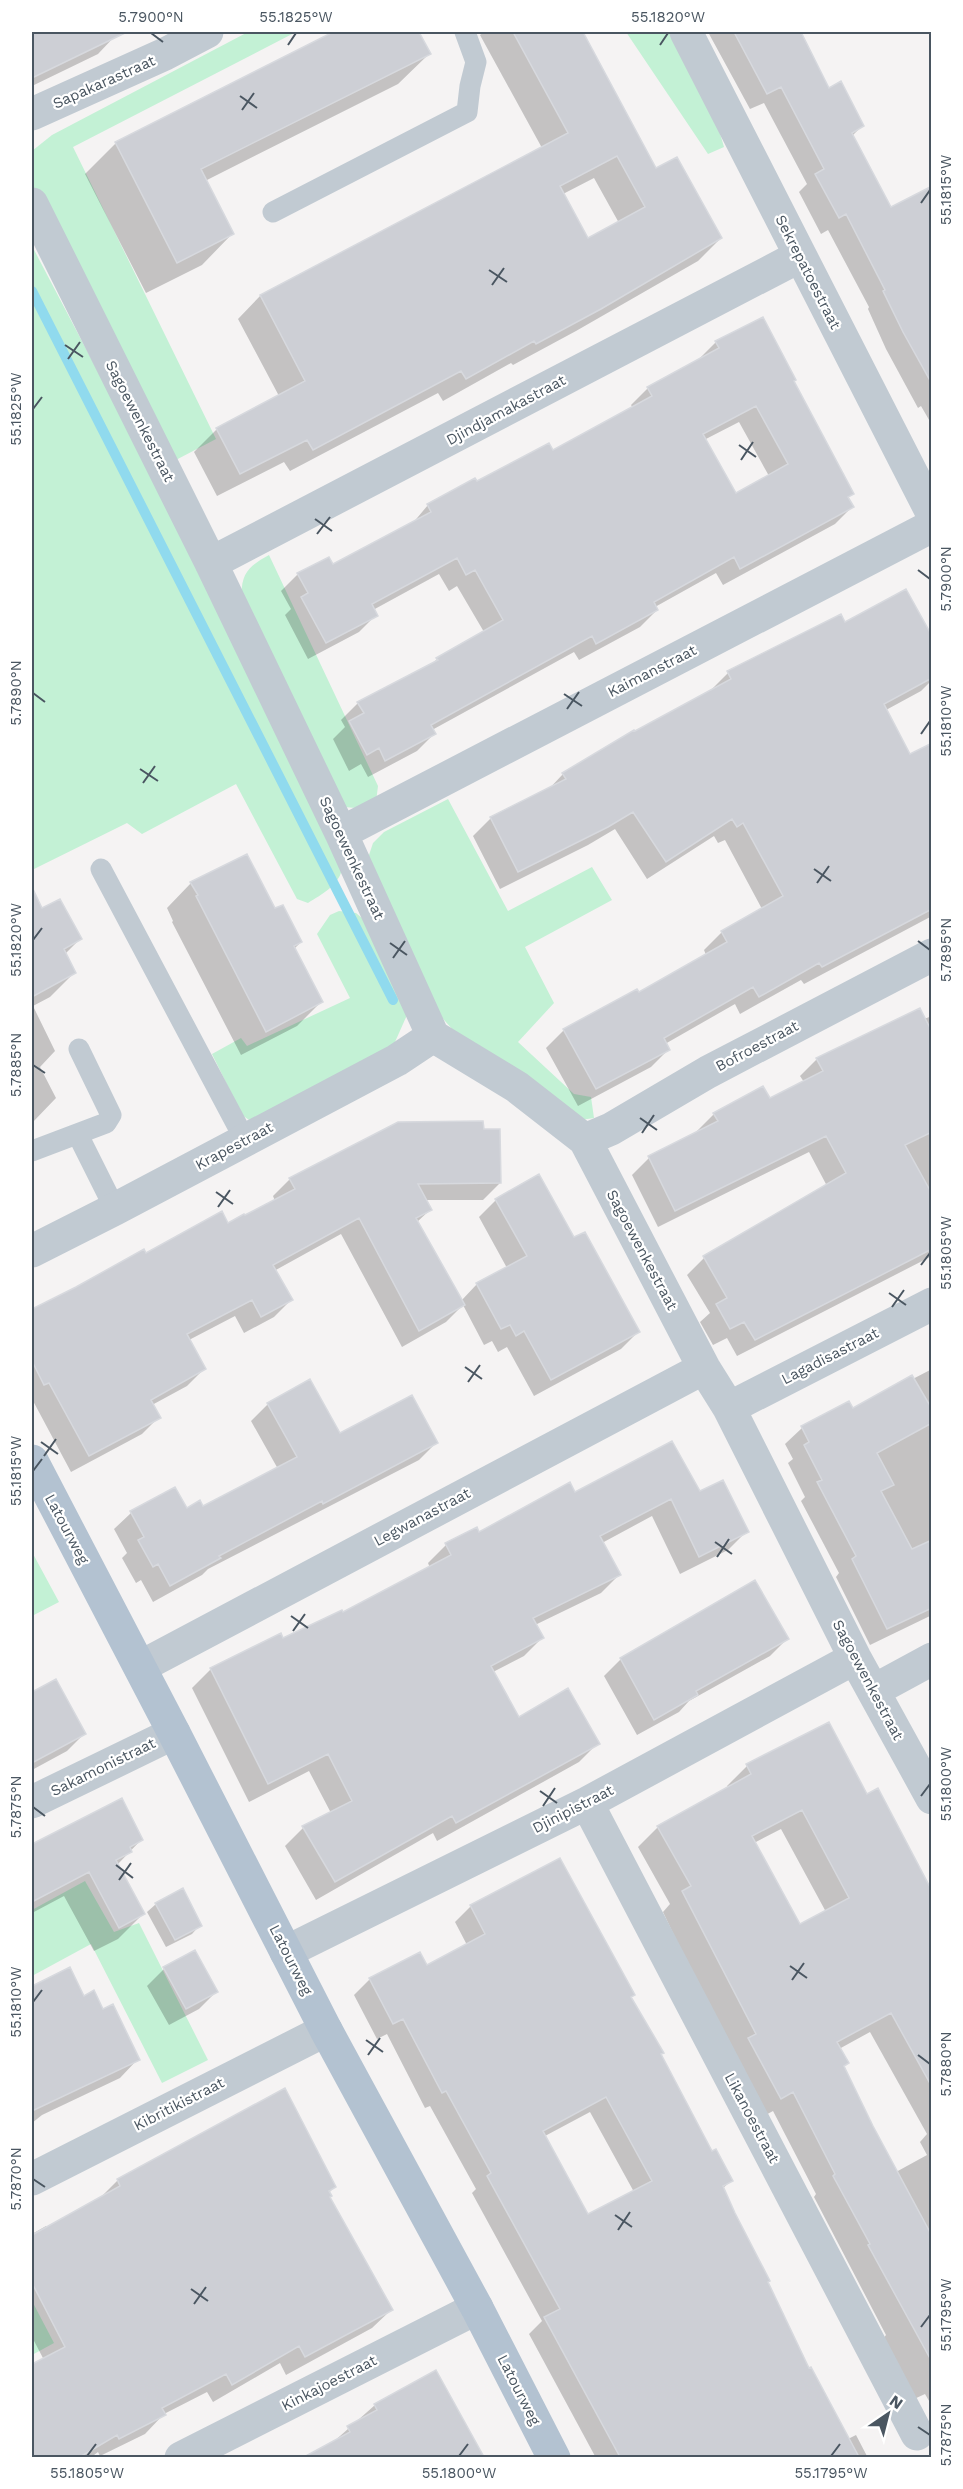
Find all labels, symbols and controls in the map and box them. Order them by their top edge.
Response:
text: 5.7900°N [118,8,184,26]
text: 55.1825°W [259,8,333,26]
text: 55.1820°W [631,8,705,26]
street label: Sapakarastraat [50,51,159,113]
text: 55.1815°W [937,155,955,225]
street label: Sekrepatoestraat [771,212,845,333]
street label: Sagoewenkestraat [102,357,179,485]
street label: Djindjamakastraat [443,371,569,449]
text: 55.1825°W [7,372,25,446]
text: 5.7900°N [937,546,955,612]
street label: Kaimanstraat [605,641,700,701]
text: 5.7890°N [7,660,25,726]
text: 55.1810°W [937,685,955,757]
street label: Sagoewenkestraat [316,794,389,923]
text: 55.1820°W [7,903,25,977]
text: 5.7895°N [937,918,955,982]
street label: Bofroestraat [713,1016,802,1075]
text: 5.7885°N [7,1033,25,1097]
street label: Krapestraat [192,1118,277,1174]
street label: Sagoewenkestraat [603,1187,682,1314]
text: 55.1805°W [937,1216,955,1290]
street label: Lagadisastraat [778,1323,882,1388]
text: 55.1815°W [7,1436,25,1506]
street label: Legwanastraat [371,1484,474,1550]
street label: Latourweg [41,1491,93,1567]
street label: Sagoewenkestraat [829,1617,908,1744]
street label: Sakamonistraat [48,1734,159,1800]
text: 55.1800°W [937,1747,955,1821]
text: 5.7875°N [7,1775,25,1839]
street label: Djinipistraat [530,1781,617,1837]
street label: Latourweg [266,1922,316,1998]
text: 55.1810°W [7,1966,25,2038]
text: 5.7880°N [937,2031,955,2097]
street label: Likanoestraat [721,2070,784,2167]
street label: Kibritikistraat [131,2073,228,2135]
text: 5.7870°N [7,2147,25,2211]
text: 55.1795°W [937,2278,955,2352]
street label: Kinkajoestraat [278,2351,380,2415]
street label: Latourweg [494,2352,544,2428]
north arrow [858,2384,918,2444]
text: N [886,2391,907,2413]
text: 5.7875°N [937,2403,955,2467]
text: 55.1805°W [50,2464,124,2482]
text: 55.1800°W [422,2464,496,2482]
text: 55.1795°W [794,2464,868,2482]

